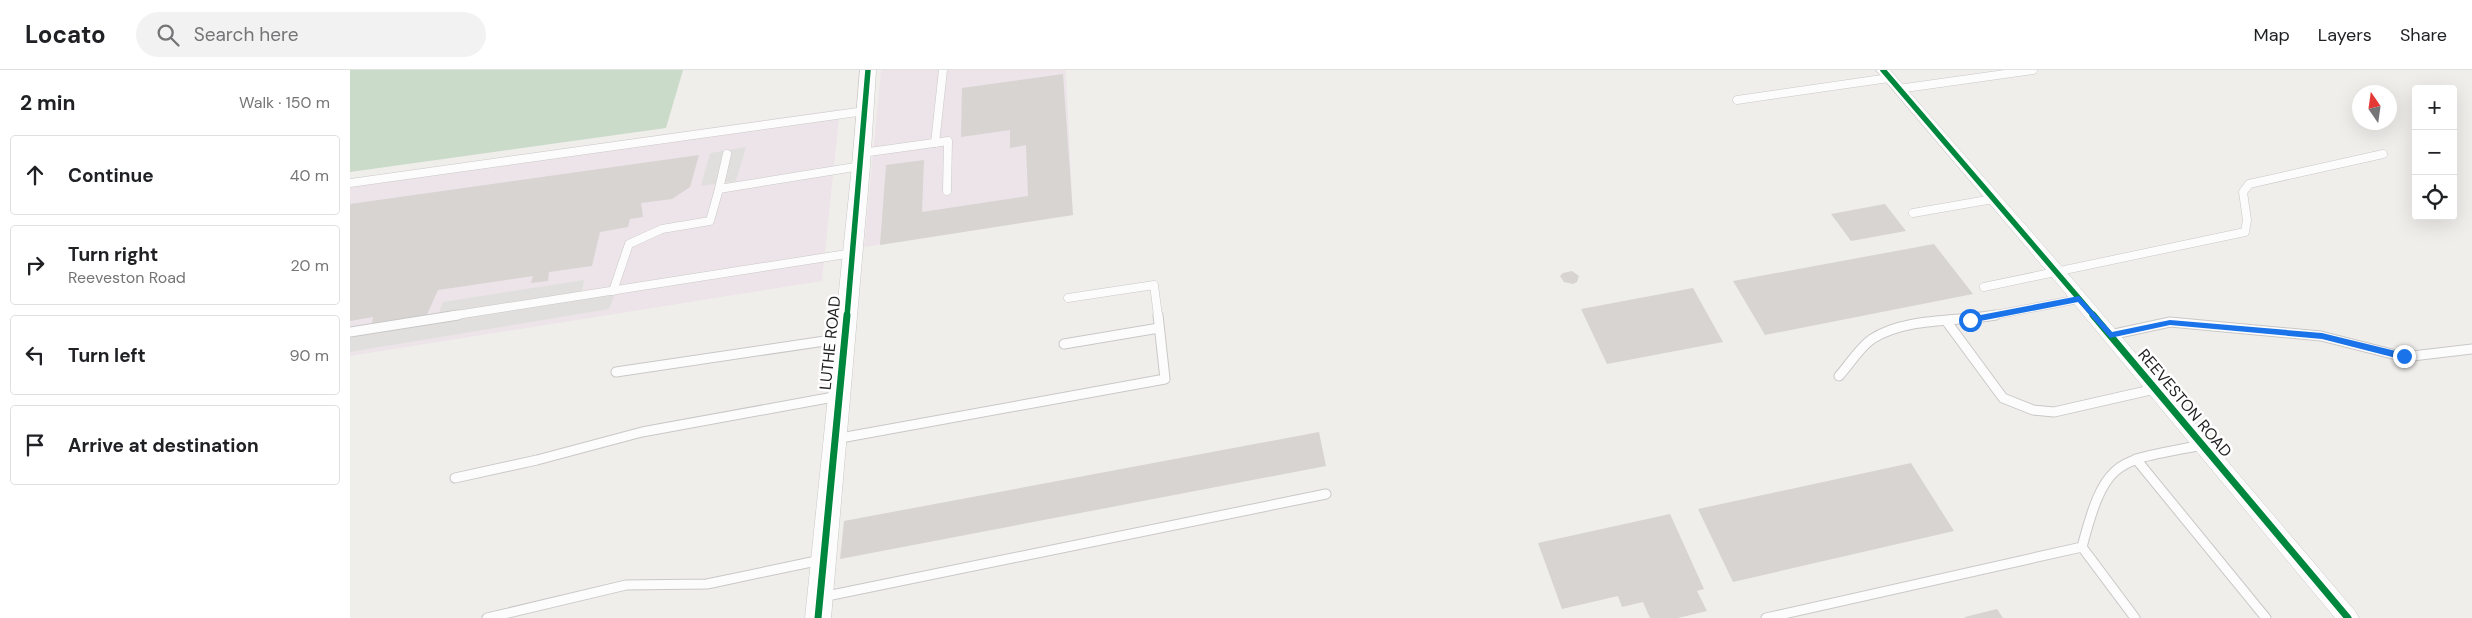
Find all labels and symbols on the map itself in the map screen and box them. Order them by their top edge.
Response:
north arrow [2352,85,2397,130]
street label: LUTHE ROAD [815,295,845,391]
route start [1959,309,1982,332]
street label: REEVESTON ROAD [2134,344,2236,462]
route end [2393,345,2416,368]

